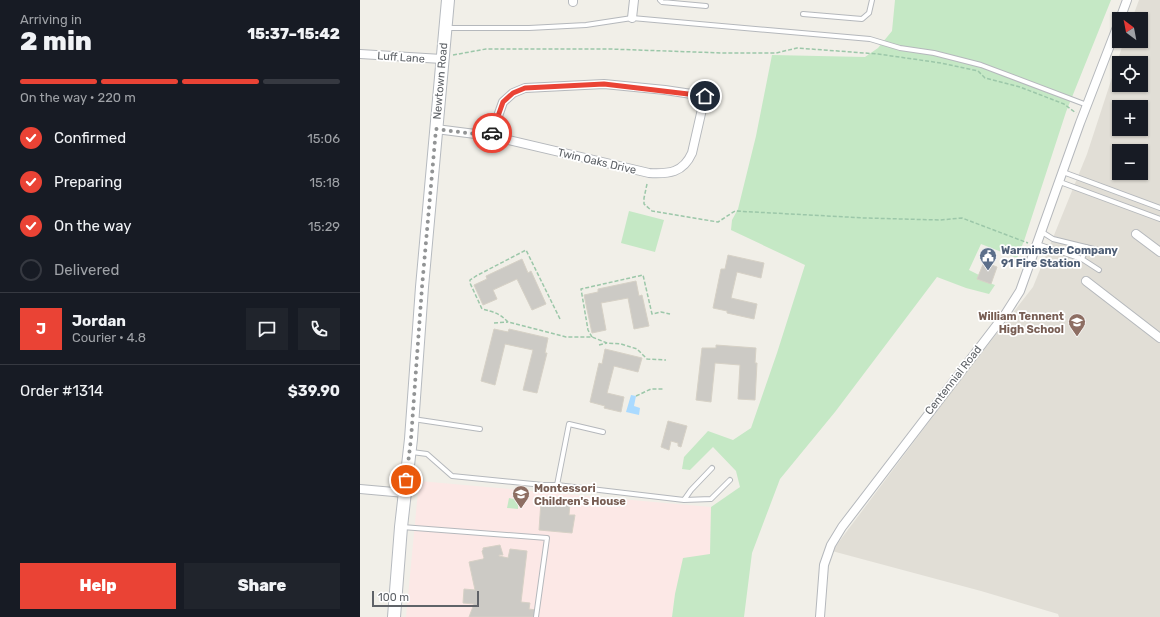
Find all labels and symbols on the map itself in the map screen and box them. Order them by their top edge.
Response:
north arrow [1112,12,1148,48]
street label: Newtown Road [431,42,450,120]
street label: Luff Lane [377,49,425,66]
pin [688,79,722,113]
courier [472,113,512,153]
street label: Twin Oaks Drive [556,146,637,177]
place label: Warminster Company 91 Fire Station [1001,244,1118,270]
public building icon: Warminster Company 91 Fire Station [978,246,998,271]
place label: William Tennent High School [978,310,1064,336]
school or university icon: William Tennent High School [1067,312,1087,337]
street label: Centennial Road [922,343,984,417]
pin [389,463,423,497]
place label: Montessori Children's House [534,482,626,508]
school or university icon: Montessori Children's House [511,484,531,509]
scale bar [372,589,479,608]

